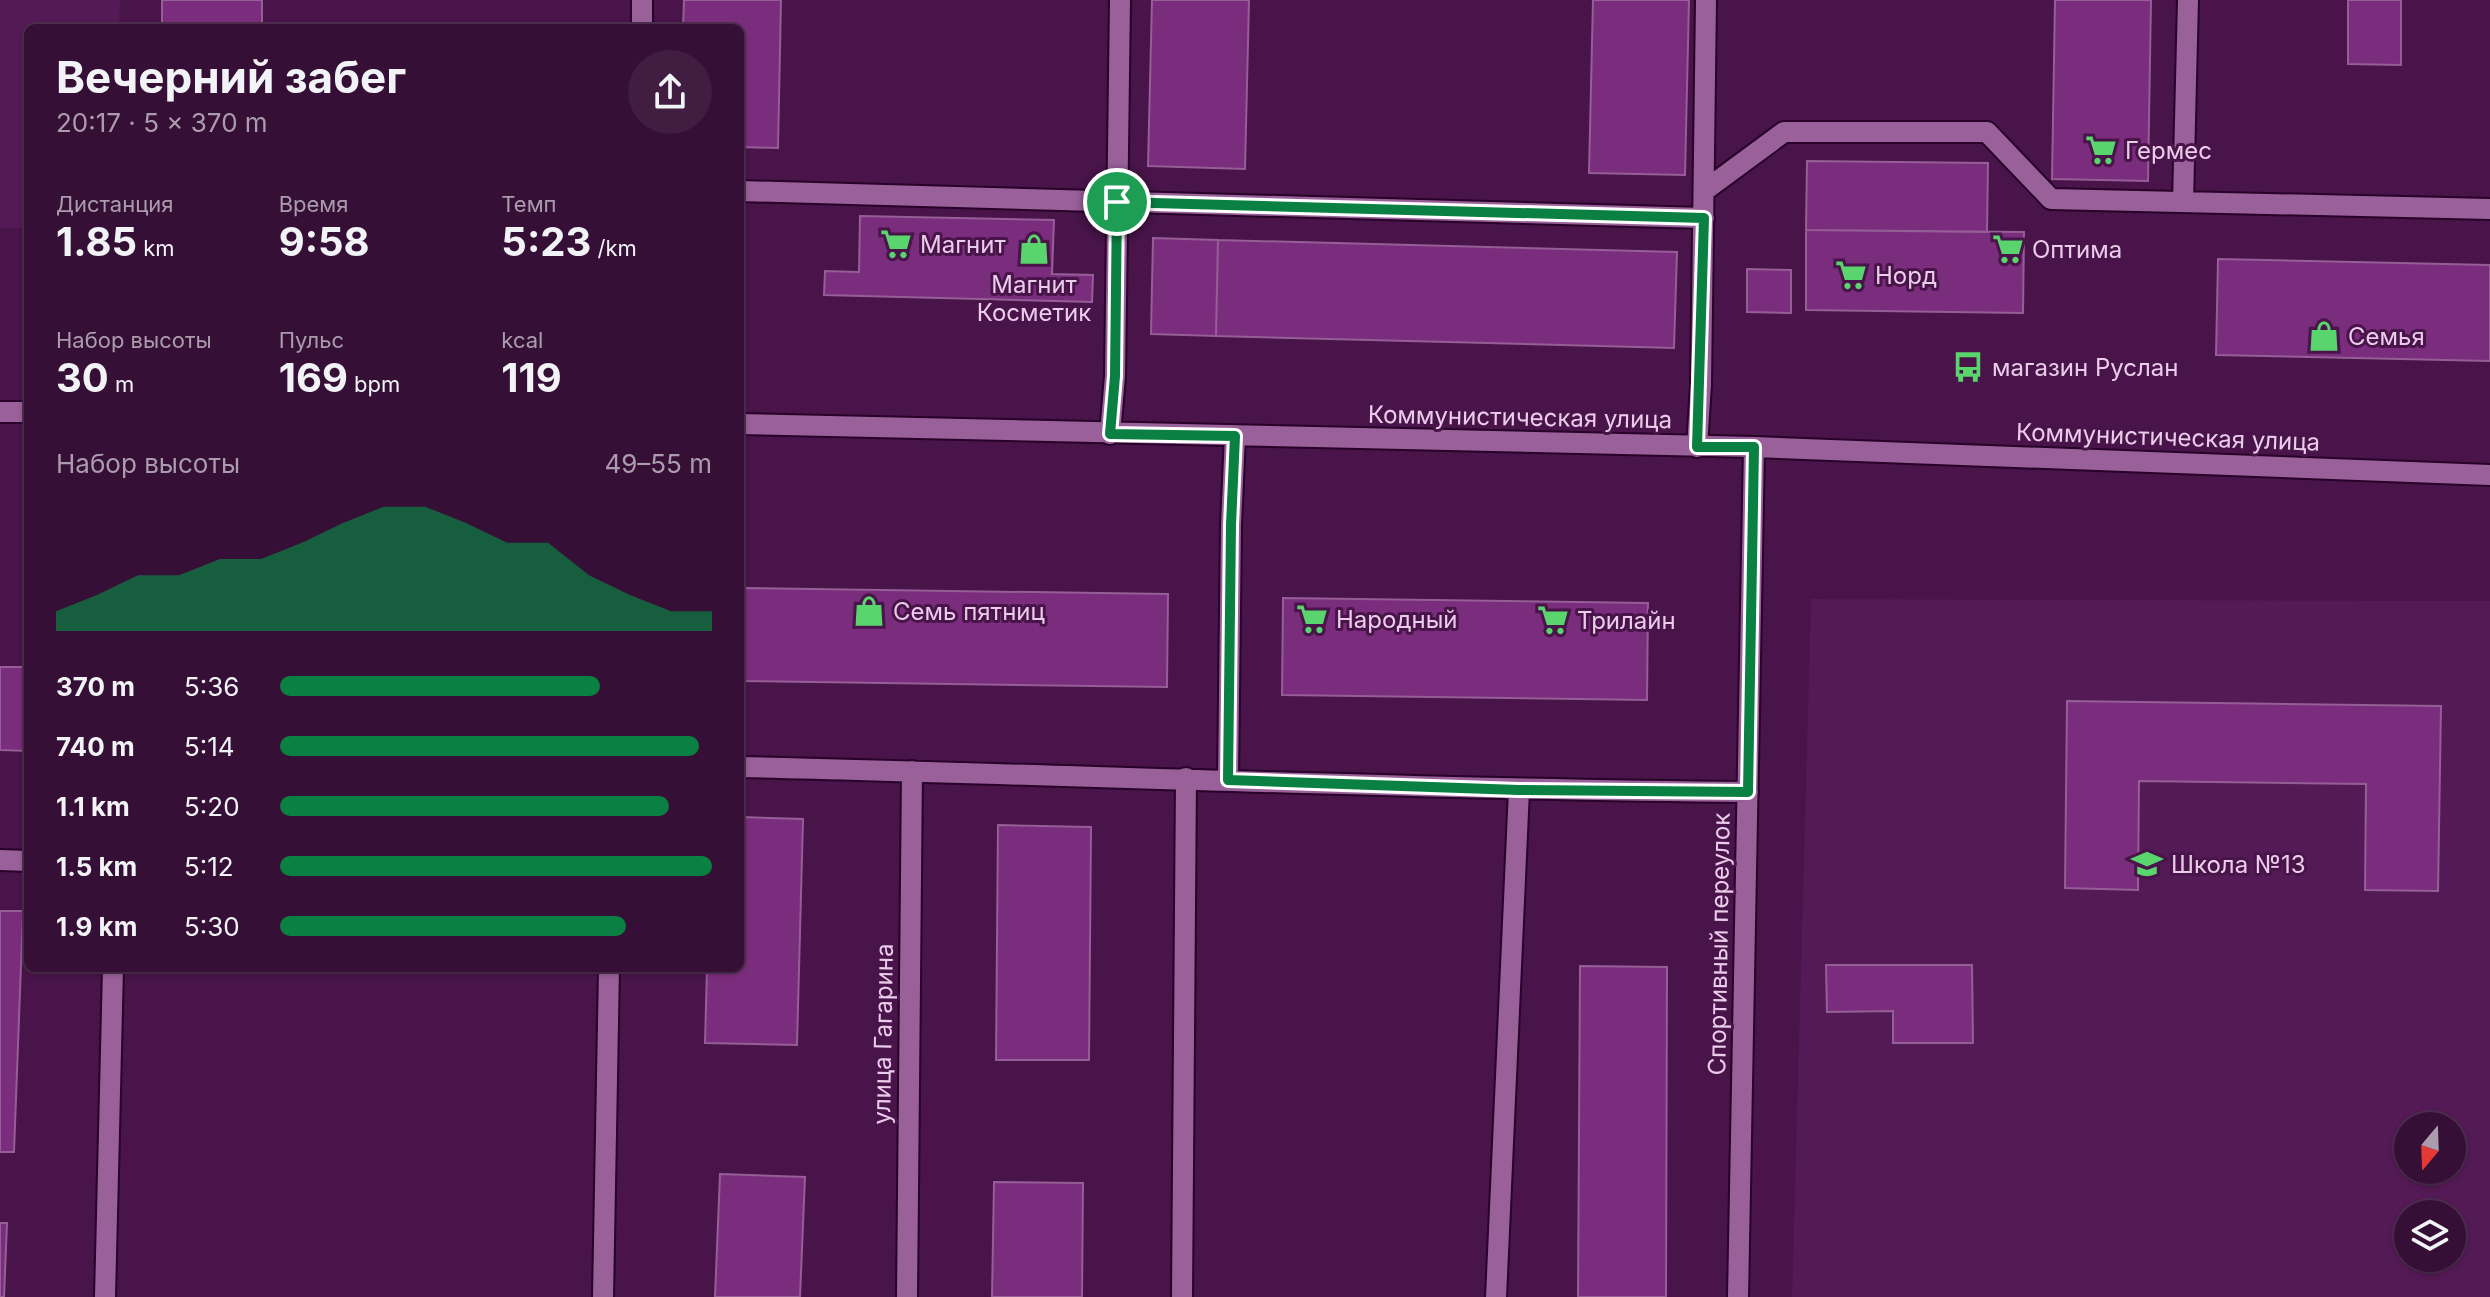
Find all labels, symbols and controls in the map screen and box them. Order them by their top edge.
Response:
text: Вечерний забег [56,50,406,104]
button: share [628,50,712,134]
text: 20:17 · 5 × 370 m [56,107,268,138]
supermarket icon: Гермес [2084,133,2118,167]
place label: Гермес [2125,136,2212,165]
pin [1083,168,1151,236]
icon: arrive [1095,180,1139,224]
text: Дистанция [56,191,174,217]
text: Время [279,191,348,217]
text: Темп [501,191,557,217]
text: 1.85 [56,217,137,266]
text: 9:58 [279,217,370,266]
text: 5:23 [501,217,591,266]
supermarket icon: Магнит [879,227,913,261]
place label: Магнит [920,230,1006,259]
shop icon: Магнит Косметик [1017,232,1051,266]
supermarket icon: Оптима [1991,232,2025,266]
text: km [137,235,175,261]
text: /km [591,235,637,261]
place label: Оптима [2032,235,2122,264]
supermarket icon: Норд [1834,258,1868,292]
place label: Норд [1875,261,1937,290]
place label: Магнит Косметик [977,270,1091,327]
shop icon: Семья [2307,319,2341,353]
place label: Семья [2348,322,2425,351]
text: Набор высоты [56,327,212,353]
text: Пульс [279,327,344,353]
text: kcal [501,327,543,353]
bus stop icon: магазин Руслан [1951,350,1985,384]
text: 30 [56,353,109,402]
text: 169 [279,353,348,402]
text: 119 [501,353,562,402]
place label: магазин Руслан [1992,353,2178,382]
text: m [109,371,134,397]
text: bpm [348,371,400,397]
street label: Коммунистическая улица [1368,400,1672,434]
street label: Коммунистическая улица [2016,417,2320,457]
text: Набор высоты [56,448,240,479]
text: 49–55 m [604,448,712,479]
shop icon: Семь пятниц [852,594,886,628]
place label: Семь пятниц [893,597,1045,626]
supermarket icon: Народный [1295,602,1329,636]
supermarket icon: Трилайн [1536,603,1570,637]
place label: Народный [1336,605,1458,634]
place label: Трилайн [1577,606,1676,635]
text: 370 m [56,671,135,702]
text: 5:36 [184,671,239,702]
text: 740 m [56,731,135,762]
text: 5:14 [184,731,235,762]
text: 1.1 km [56,791,130,822]
text: 5:20 [184,791,240,822]
street label: Спортивный переулок [1702,812,1736,1076]
school or university icon: Школа №13 [2130,847,2164,881]
place label: Школа №13 [2171,850,2306,879]
text: 1.5 km [56,851,137,882]
text: 5:12 [184,851,234,882]
text: 1.9 km [56,911,137,942]
text: 5:30 [184,911,240,942]
street label: улица Гагарина [867,943,899,1125]
north arrow [2394,1112,2466,1184]
map controls [2394,1112,2466,1272]
button: layers [2394,1200,2466,1272]

